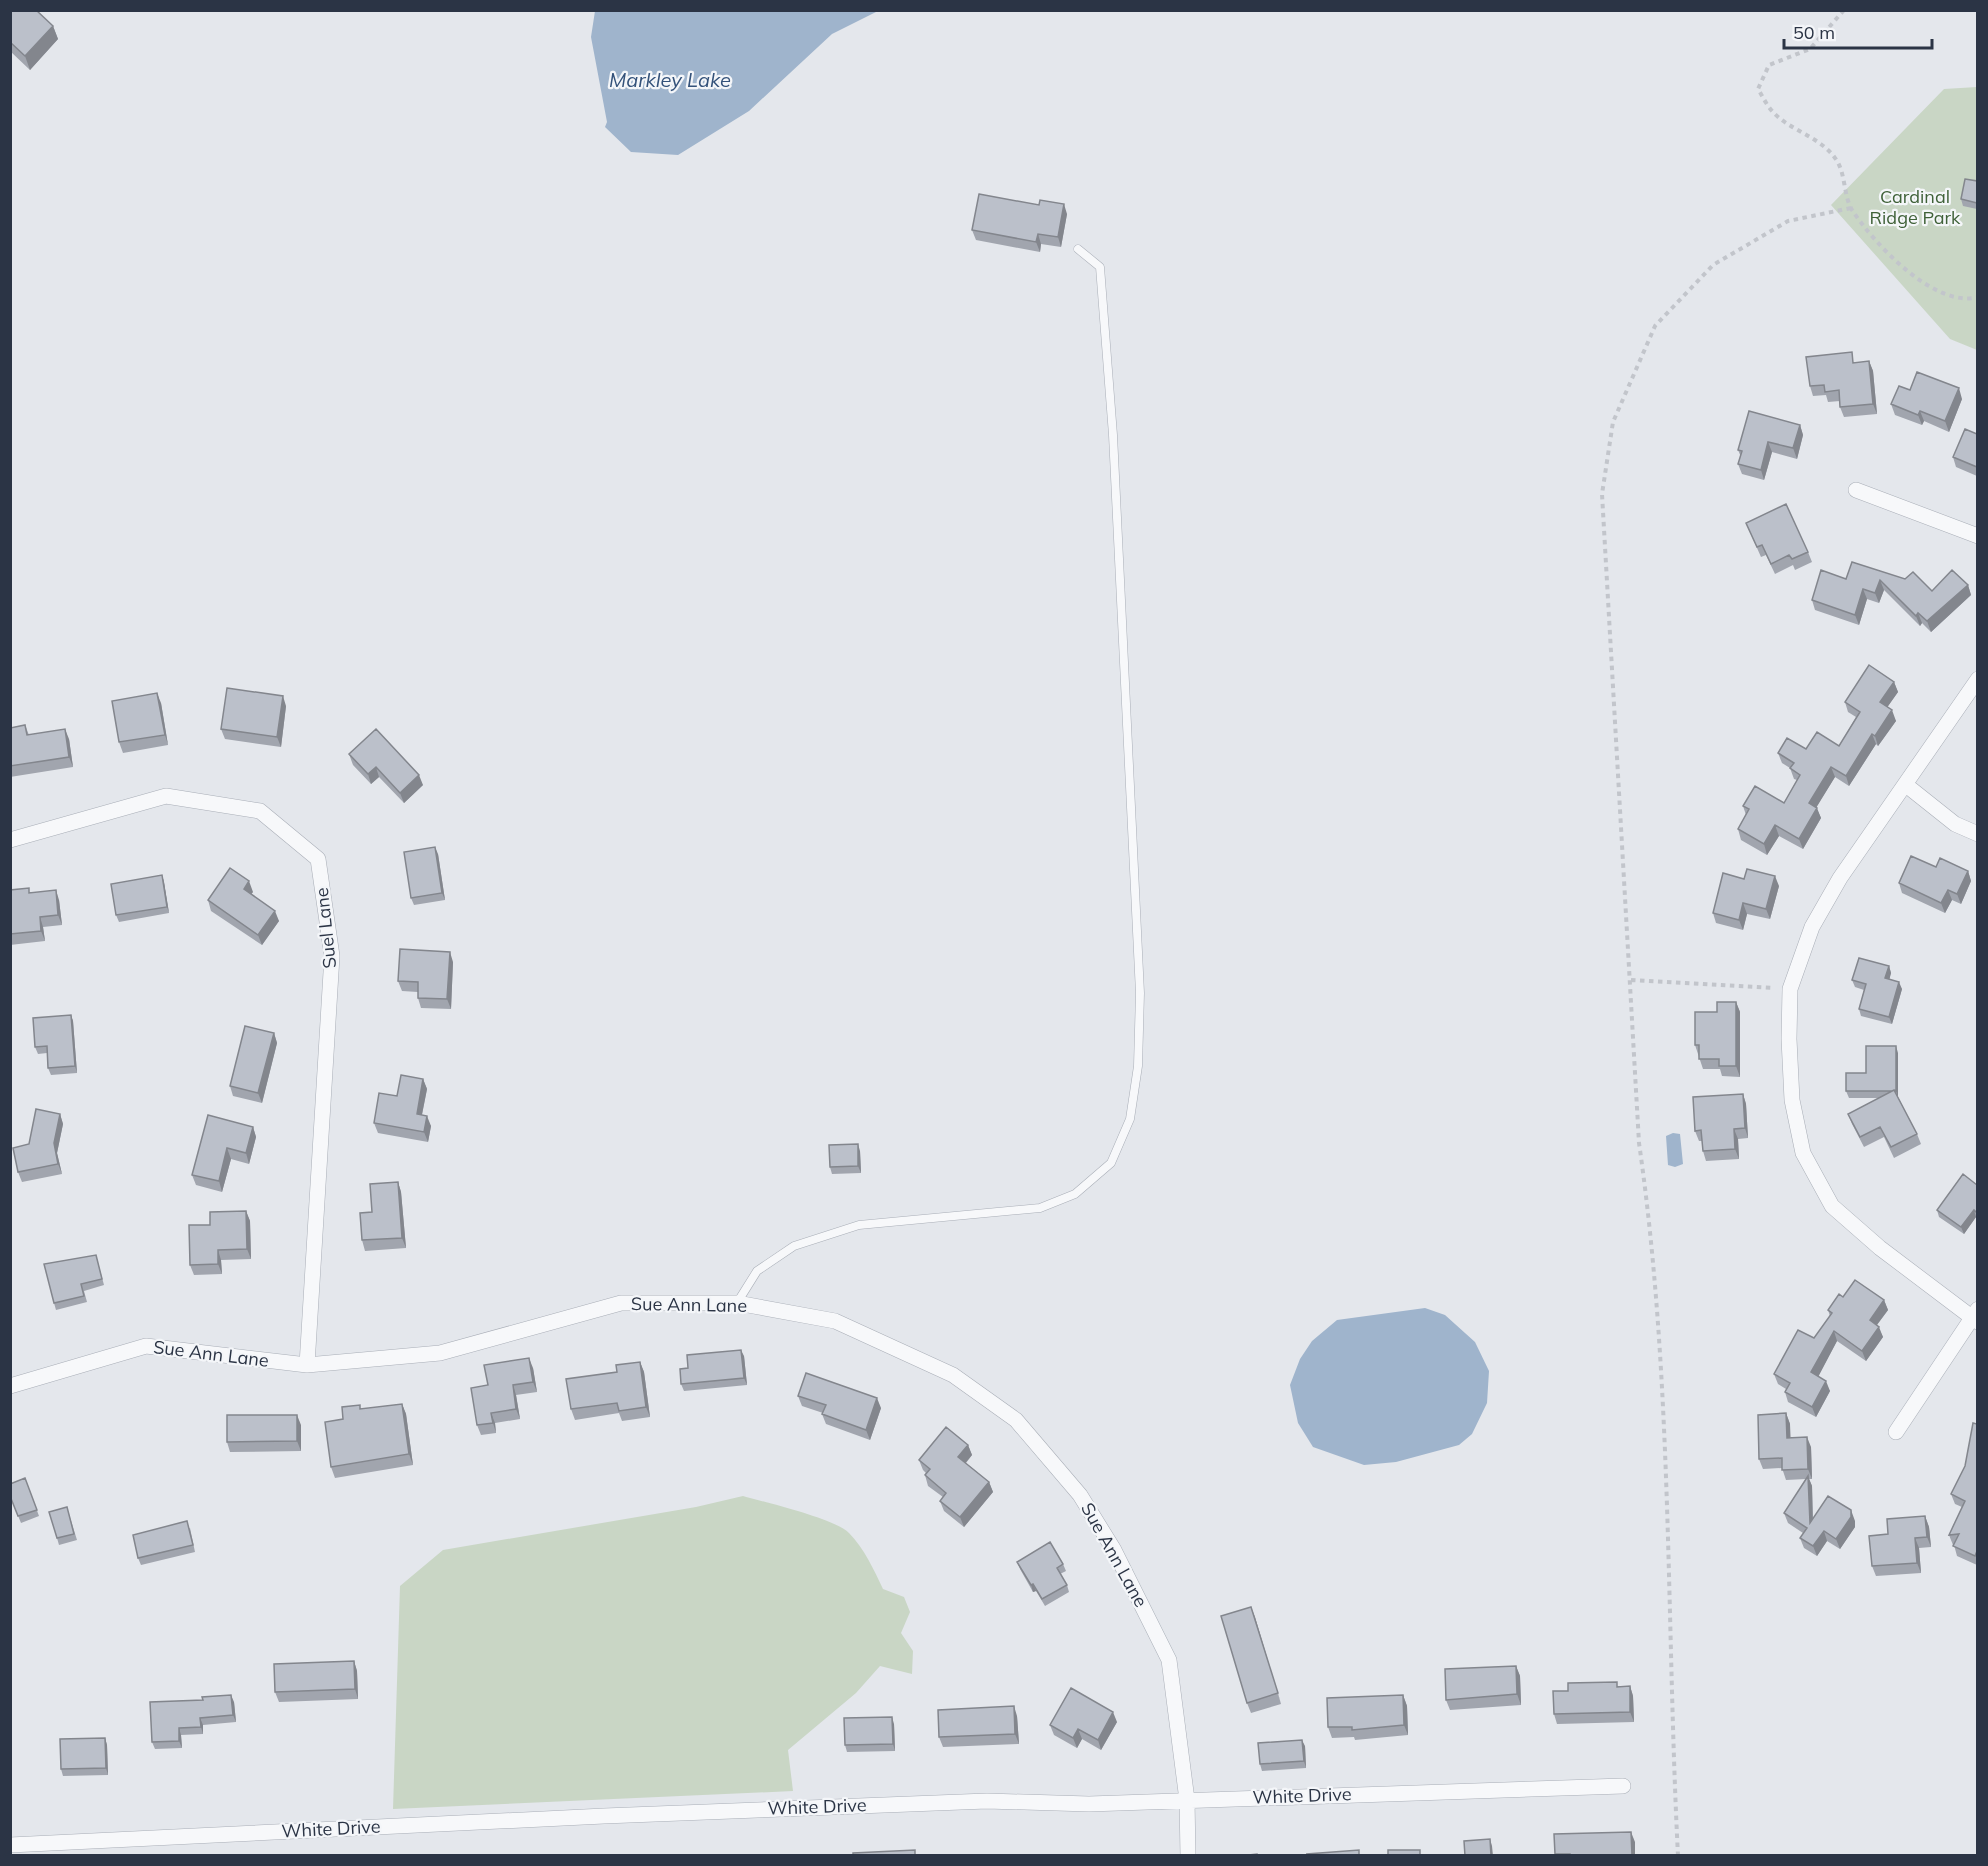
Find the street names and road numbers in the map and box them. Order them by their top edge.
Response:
street label: Suel Lane [310,886,341,970]
street label: Sue Ann Lane [631,1292,747,1317]
street label: Sue Ann Lane [152,1335,270,1372]
street label: Sue Ann Lane [1076,1498,1153,1611]
street label: White Drive [1252,1782,1352,1809]
street label: White Drive [767,1793,867,1820]
street label: White Drive [281,1814,381,1843]

